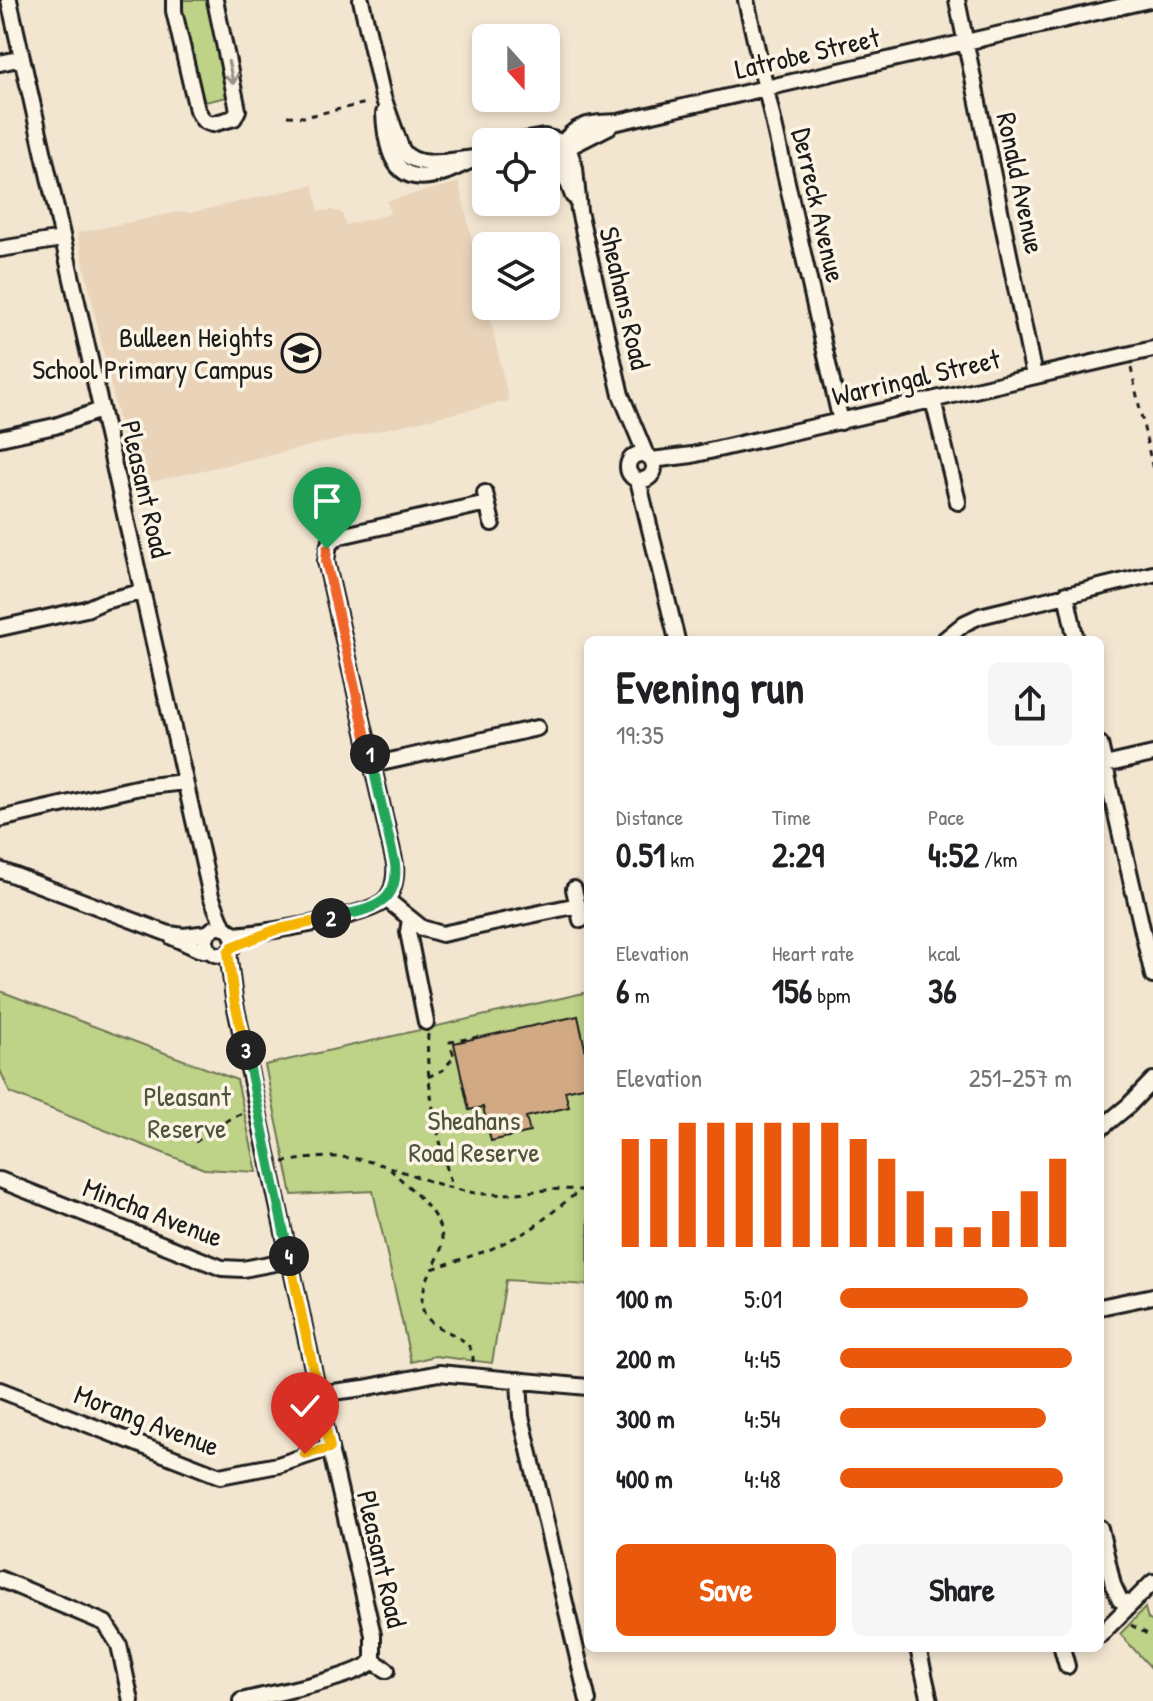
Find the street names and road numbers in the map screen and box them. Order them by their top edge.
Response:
street label: Latrobe Street [731,18,883,88]
street label: Ronald Avenue [988,109,1054,257]
street label: Derreck Avenue [783,124,855,286]
street label: Sheahans Road [590,223,660,373]
street label: Warringal Street [828,339,1004,415]
street label: Pleasant Road [112,417,180,561]
street label: Mincha Avenue [78,1168,228,1256]
street label: Morang Avenue [69,1375,225,1465]
street label: Pleasant Road [348,1487,416,1631]

